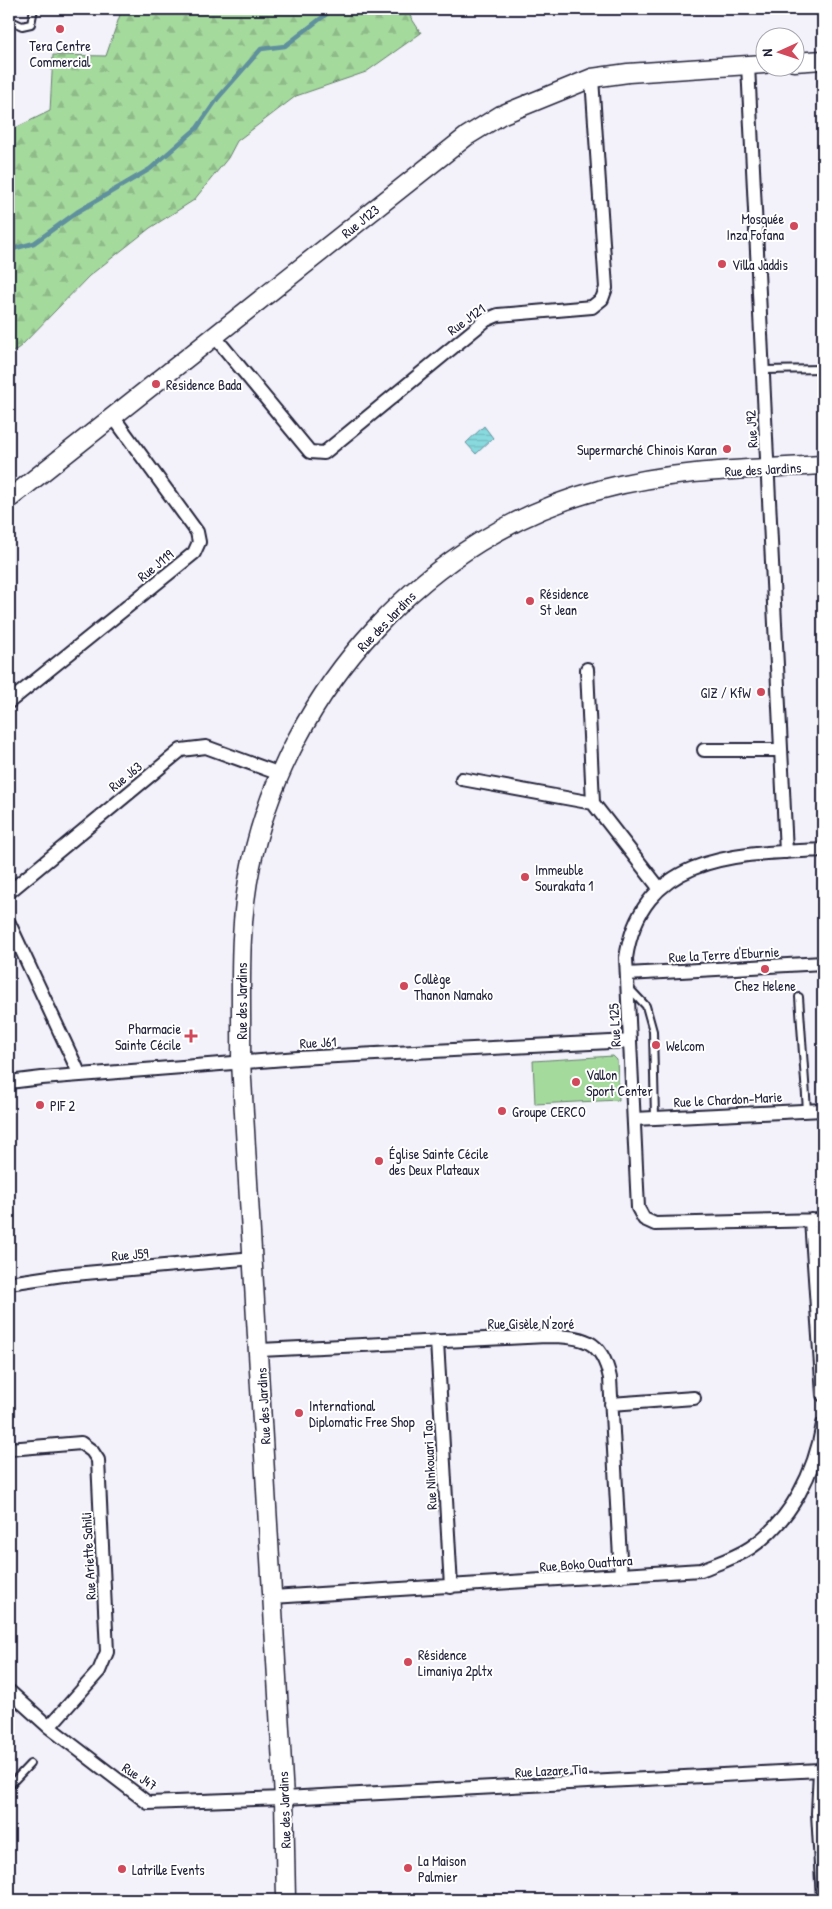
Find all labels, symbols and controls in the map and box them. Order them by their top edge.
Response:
marker: Tera Centre Commercial [54,23,66,35]
north arrow [754,28,804,78]
place label: Tera Centre Commercial [29,36,91,71]
text: N [757,48,776,57]
street label: Rue J123 [337,200,383,242]
place label: Mosquée Inza Fofana [726,209,785,244]
marker: Mosquée Inza Fofana [788,220,800,232]
place label: Villa Jaddis [732,255,788,274]
marker: Villa Jaddis [716,258,728,270]
street label: Rue J121 [443,299,489,339]
place label: Residence Bada [166,375,242,394]
marker: Residence Bada [150,378,162,390]
street label: Rue J92 [741,409,761,448]
place label: Supermarché Chinois Karan [577,440,717,460]
marker: Supermarché Chinois Karan [721,443,733,455]
street label: Rue des Jardins [724,458,802,480]
street label: Rue J119 [133,545,177,585]
place label: Résidence St Jean [540,584,589,619]
street label: Rue des Jardins [353,587,419,655]
marker: Résidence St Jean [524,595,536,607]
place label: GIZ / KfW [701,683,751,702]
marker: GIZ / KfW [755,686,767,698]
street label: Rue J63 [104,757,146,795]
place label: Immeuble Sourakata 1 [535,860,593,895]
marker: Immeuble Sourakata 1 [519,871,531,883]
street label: Rue la Terre d'Eburnie [668,942,780,966]
street label: Rue des Jardins [232,963,251,1039]
marker: Chez Helene [759,963,771,975]
place label: Collège Thanon Namako [414,969,493,1004]
place label: Chez Helene [734,976,796,995]
marker: Collège Thanon Namako [398,980,410,992]
street label: Rue L125 [603,1003,625,1047]
place label: Pharmacie Sainte Cécile [115,1019,181,1054]
marker: Pharmacie Sainte Cécile [185,1030,197,1042]
street label: Rue J61 [299,1032,337,1052]
place label: Welcom [666,1036,705,1055]
marker: Welcom [650,1039,662,1051]
place label: Vallon Sport Center [586,1065,653,1101]
marker: Vallon Sport Center [570,1076,582,1088]
street label: Rue le Chardon-Marie [673,1087,783,1111]
place label: PIF 2 [50,1096,75,1115]
marker: PIF 2 [34,1099,46,1111]
place label: Groupe CERCO [512,1102,586,1122]
marker: Groupe CERCO [496,1105,508,1117]
place label: Église Sainte Cécile des Deux Plateaux [389,1144,489,1179]
marker: Église Sainte Cécile des Deux Plateaux [373,1155,385,1167]
street label: Rue J59 [111,1243,149,1265]
street label: Rue Gisèle N'zoré [488,1314,575,1333]
street label: Rue des Jardins [252,1367,274,1445]
place label: International Diplomatic Free Shop [309,1396,415,1432]
marker: International Diplomatic Free Shop [293,1407,305,1419]
street label: Rue Ninkouari Tao [417,1419,441,1510]
street label: Rue Ariette Sahili [76,1512,100,1600]
street label: Rue Boko Ouattara [539,1550,634,1576]
place label: Résidence Limaniya 2pltx [418,1645,493,1681]
marker: Résidence Limaniya 2pltx [402,1656,414,1668]
street label: Rue J47 [119,1758,161,1794]
street label: Rue Lazare Tia [514,1759,588,1781]
street label: Rue des Jardins [273,1771,295,1849]
place label: La Maison Palmier [418,1851,466,1886]
place label: Latrille Events [132,1860,205,1879]
marker: La Maison Palmier [402,1862,414,1874]
marker: Latrille Events [116,1863,128,1875]

